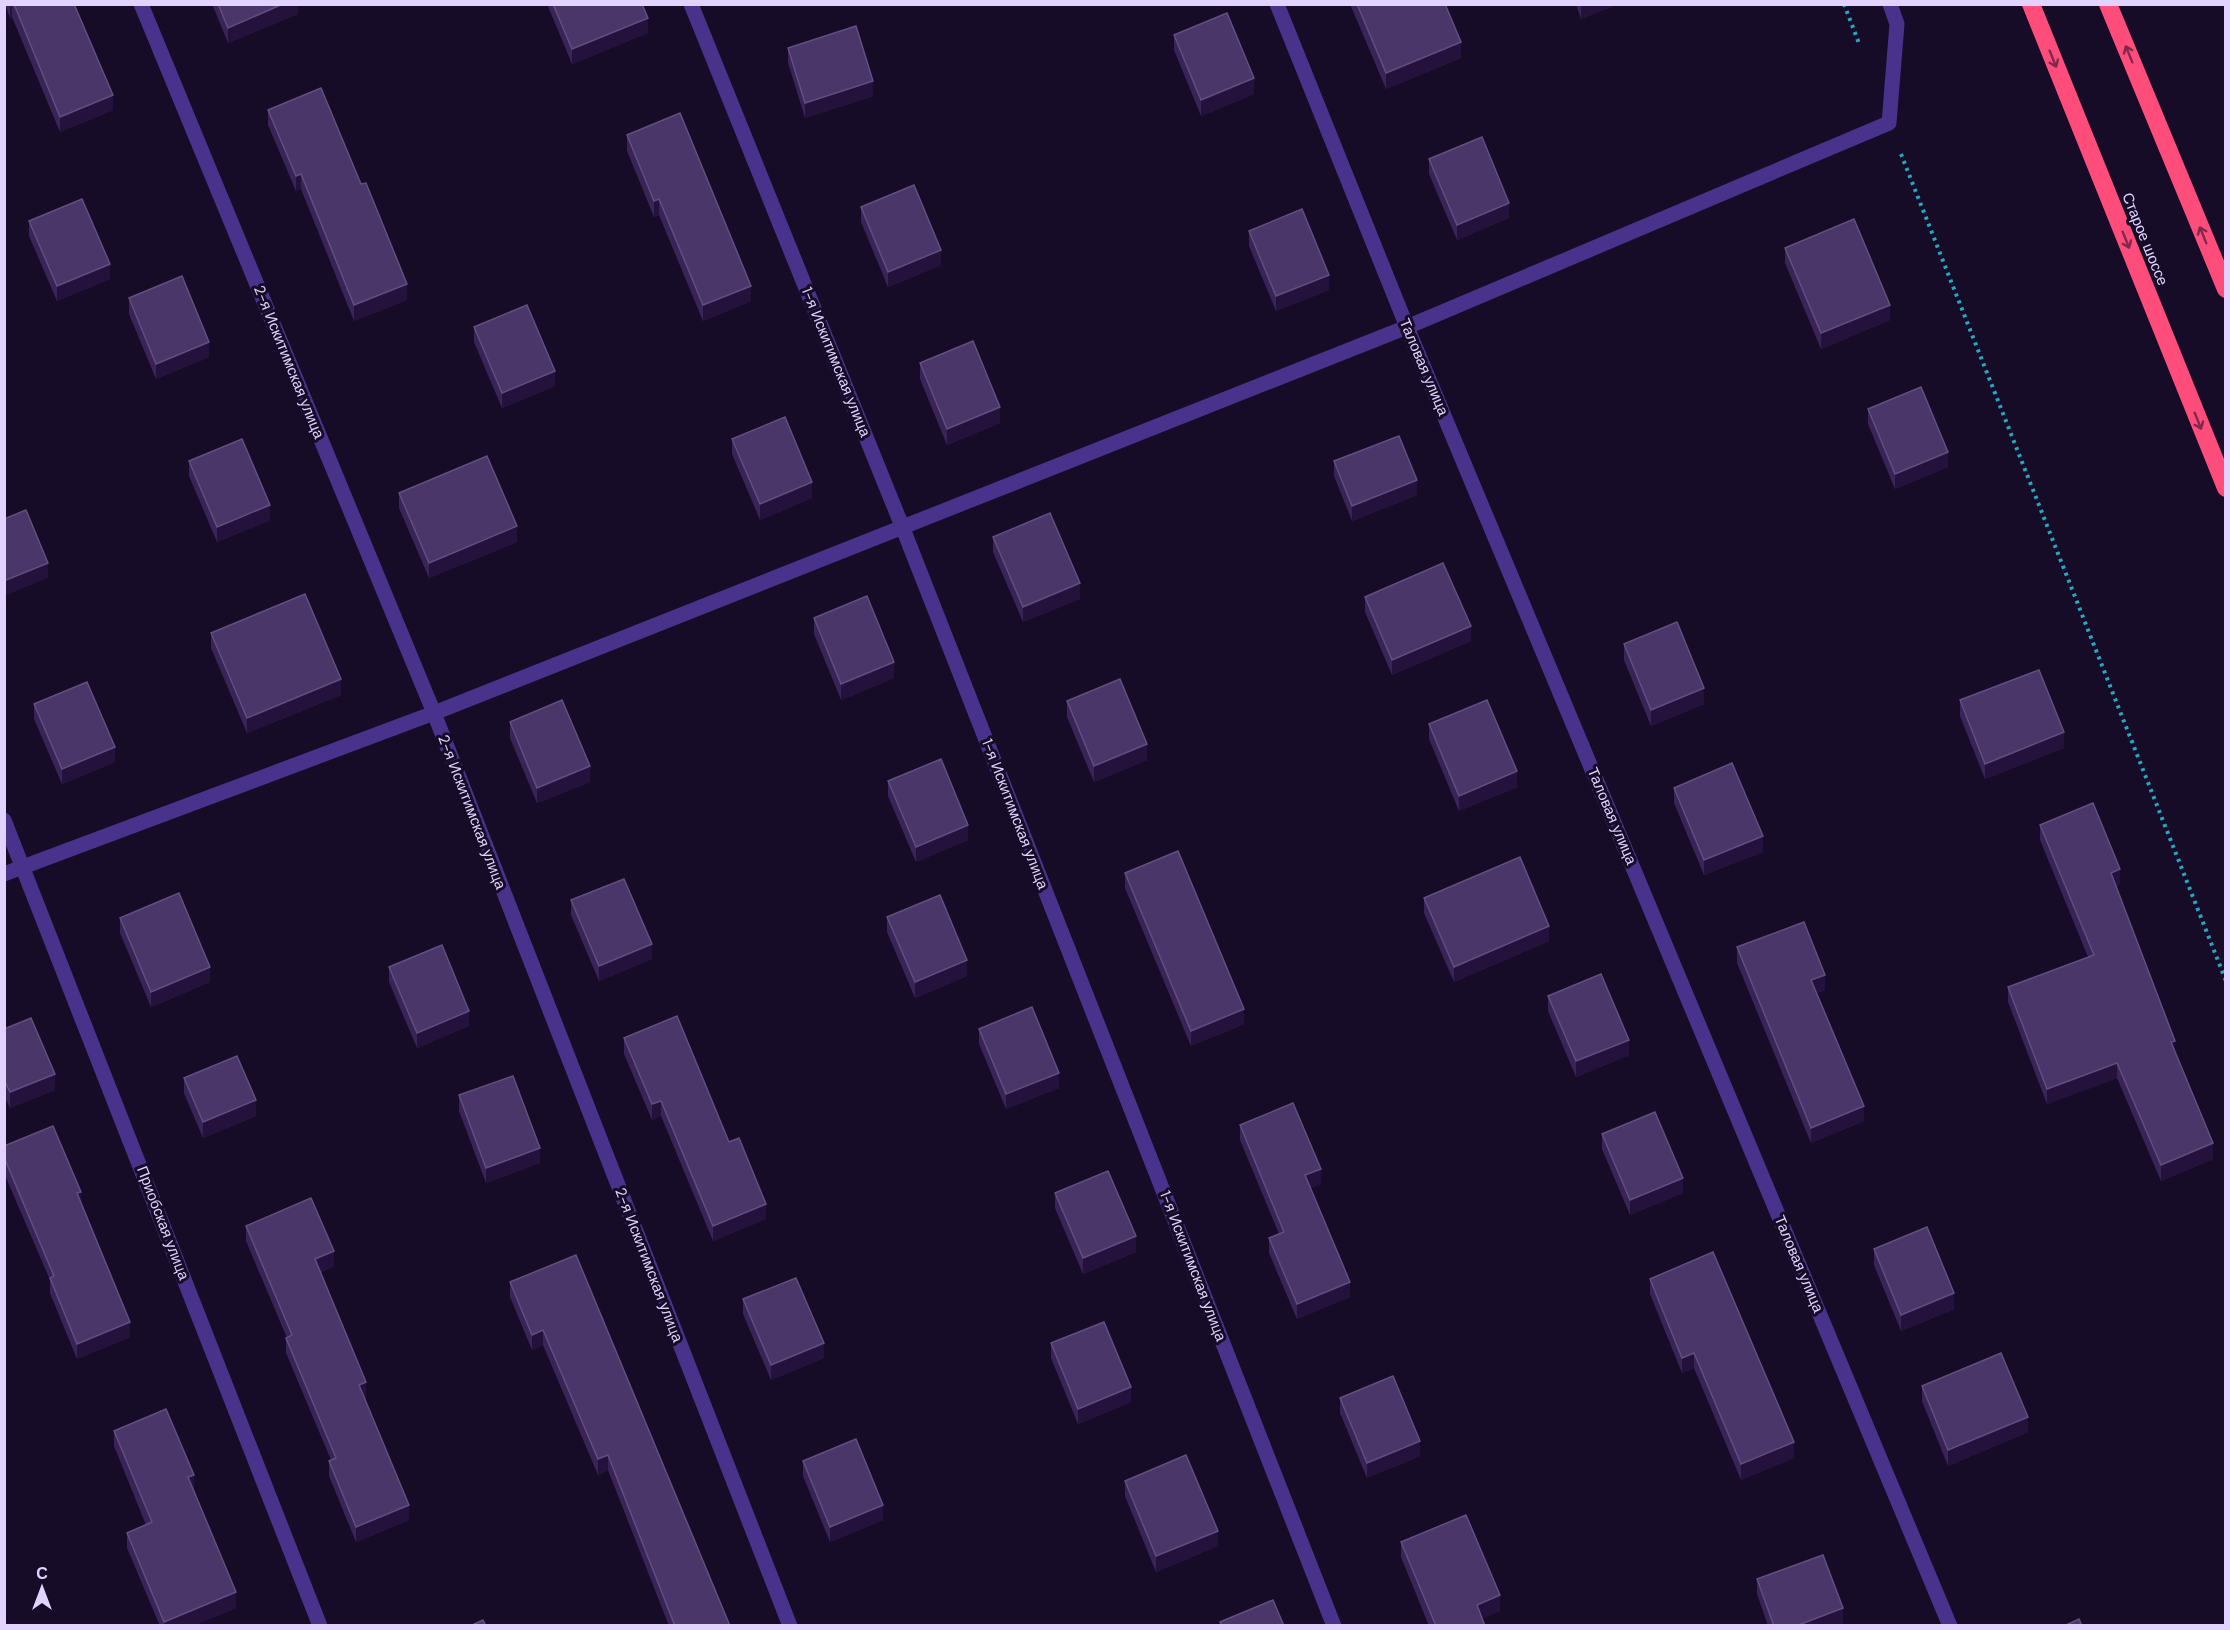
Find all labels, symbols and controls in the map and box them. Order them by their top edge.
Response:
one-way arrow [2123,46,2134,64]
one-way arrow [2048,49,2059,68]
street label: Старое шоссе [2117,190,2173,288]
one-way arrow [2197,226,2208,244]
one-way arrow [2121,230,2132,248]
street label: 2-я Искитимская улица [249,282,329,442]
street label: 1-я Искитимская улица [797,284,875,440]
street label: Таловая улица [1395,315,1454,419]
one-way arrow [2194,411,2205,429]
street label: 2-я Искитимская улица [433,732,511,893]
street label: 1-я Искитимская улица [977,736,1053,893]
street label: Таловая улица [1583,764,1642,868]
street label: Приобская улица [132,1163,194,1283]
street label: 2-я Искитимская улица [610,1185,688,1346]
street label: 1-я Искитимская улица [1155,1188,1231,1345]
street label: Таловая улица [1770,1212,1829,1316]
north arrow [12,1558,72,1618]
text: С [36,1563,48,1584]

